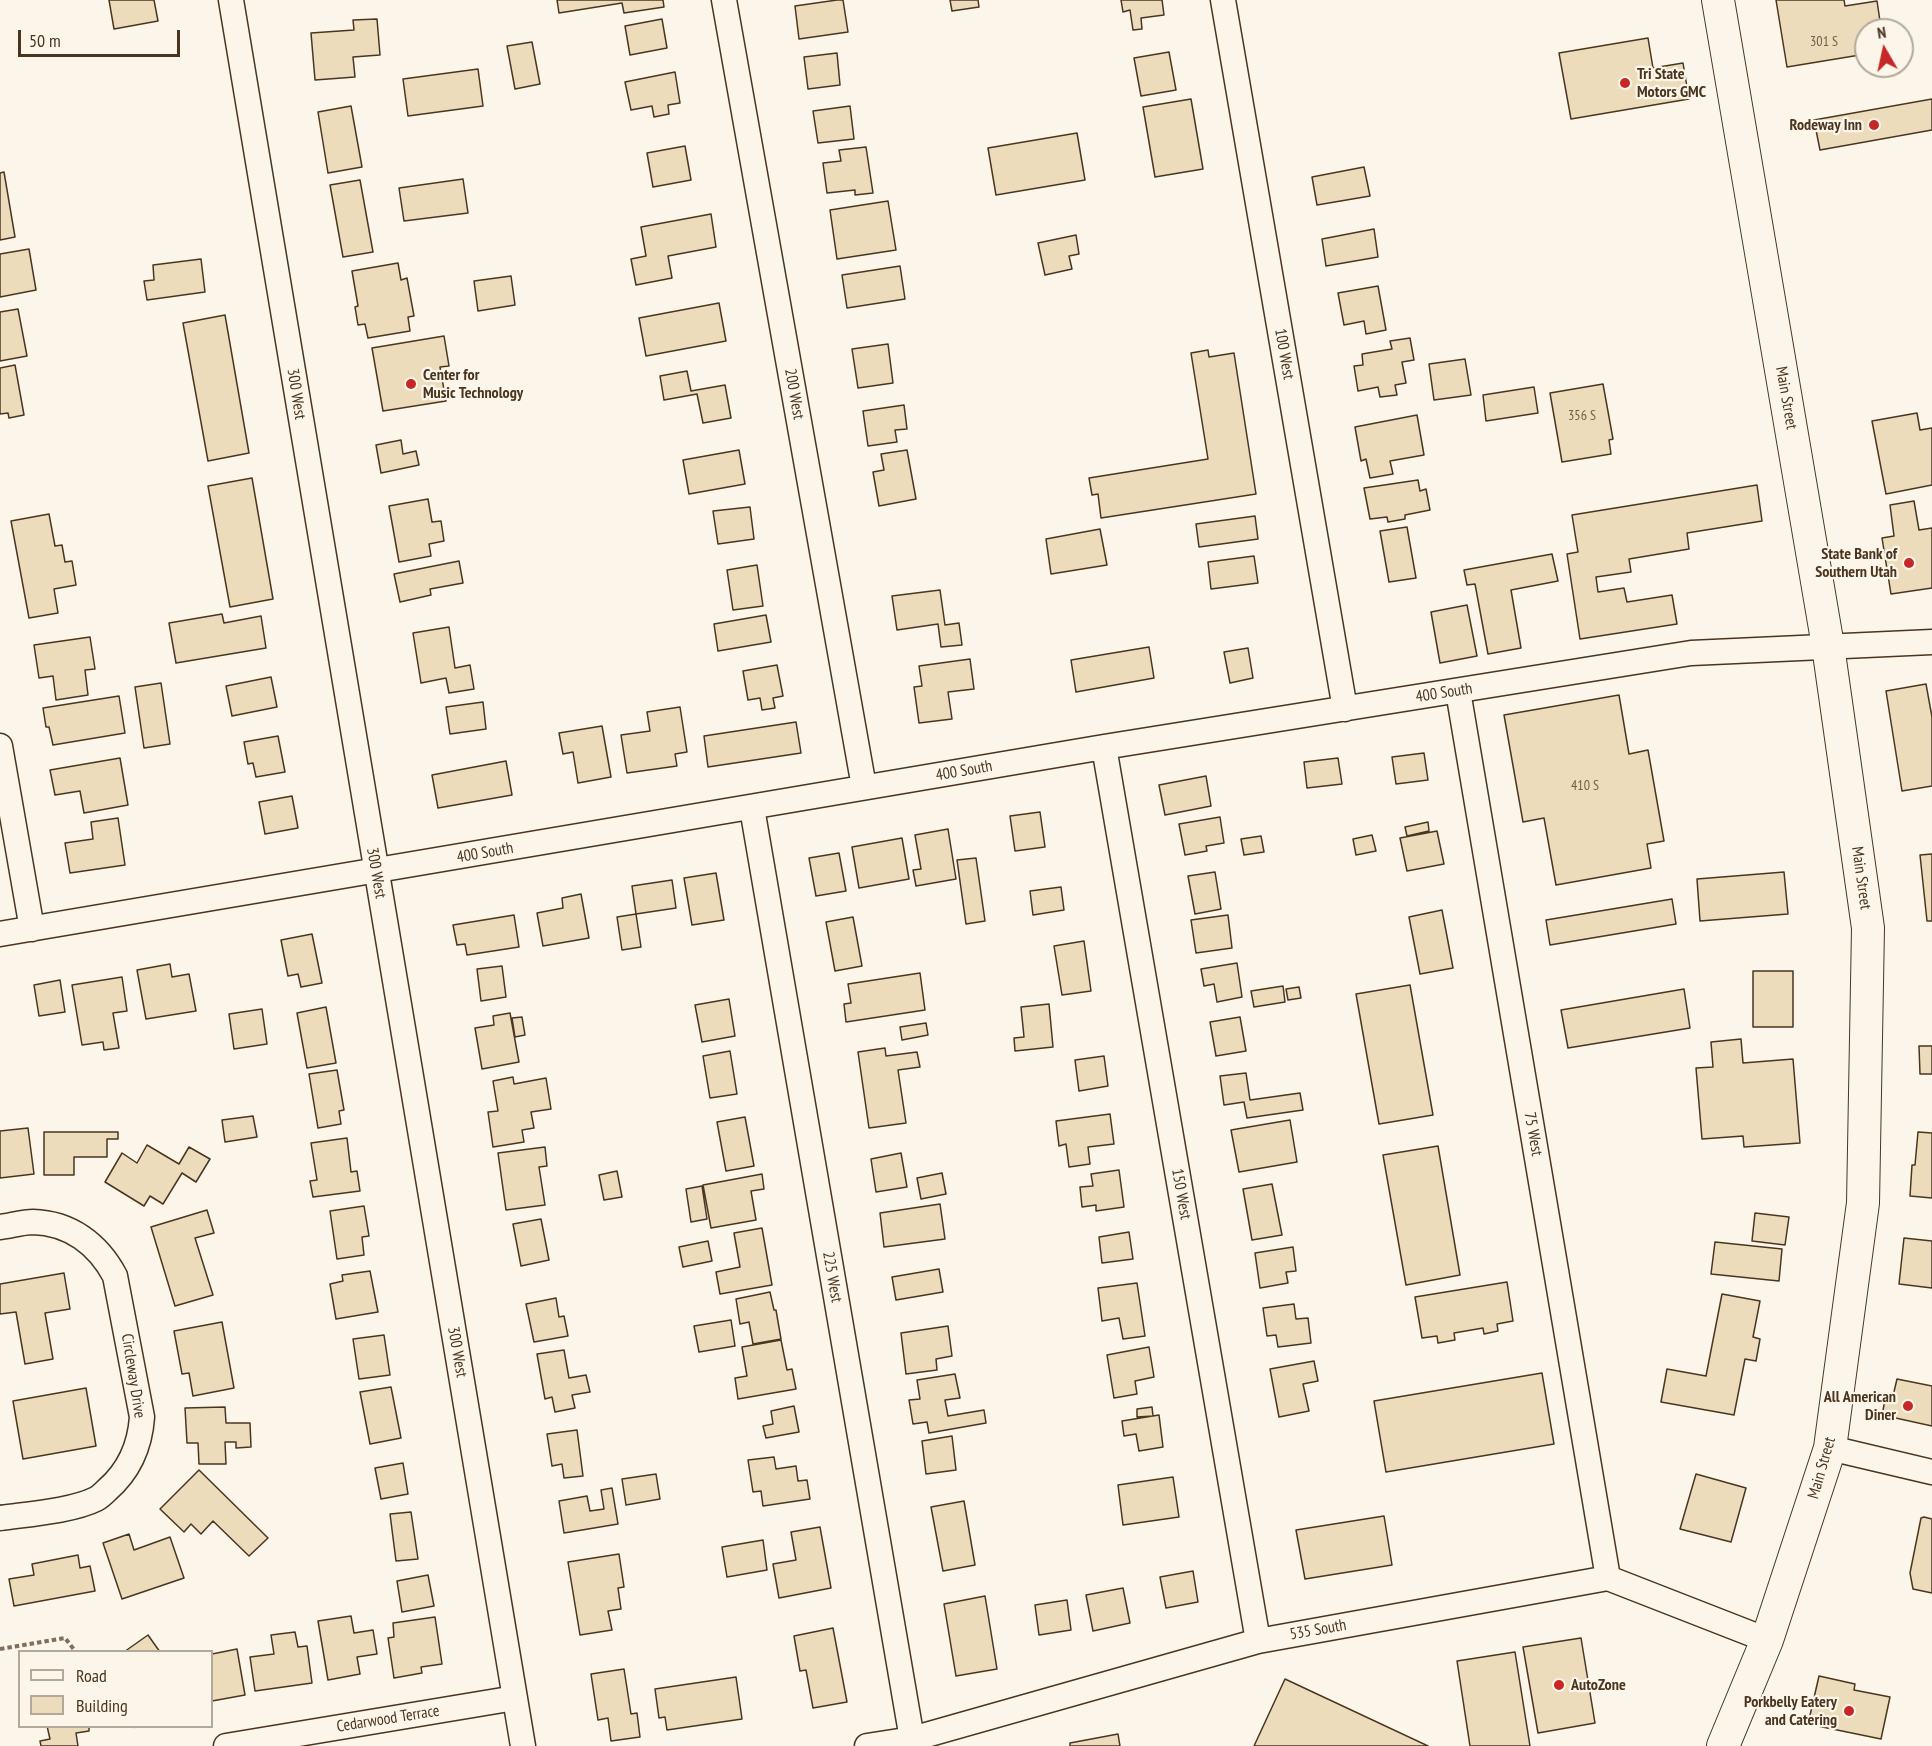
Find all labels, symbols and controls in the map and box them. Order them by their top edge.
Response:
scale bar [21,18,183,56]
north arrow [1854,18,1914,78]
text: N [1876,22,1887,43]
text: 50 m [29,29,61,52]
house number: 301 S [1810,34,1838,50]
place label: Tri State Motors GMC [1637,64,1706,102]
marker: Tri State Motors GMC [1618,76,1632,90]
place label: Rodeway Inn [1790,115,1862,135]
marker: Rodeway Inn [1867,118,1881,132]
street label: 100 West [1270,327,1298,381]
place label: Center for Music Technology [423,365,523,403]
street label: Main Street [1771,365,1801,431]
street label: 300 West [282,367,310,421]
street label: 200 West [780,367,808,421]
marker: Center for Music Technology [404,377,418,391]
house number: 356 S [1568,408,1596,424]
place label: State Bank of Southern Utah [1815,544,1897,582]
marker: State Bank of Southern Utah [1902,556,1916,570]
street label: 400 South [1414,679,1474,707]
street label: 400 South [934,757,994,785]
house number: 410 S [1571,778,1599,794]
street label: 400 South [455,839,515,867]
street label: Main Street [1847,845,1875,911]
street label: 300 West [362,846,390,900]
street label: 75 West [1520,1110,1546,1158]
street label: 150 West [1167,1167,1195,1221]
street label: 225 West [818,1250,846,1304]
street label: 300 West [443,1325,471,1379]
street label: Circleway Drive [117,1332,149,1420]
place label: All American Diner [1824,1387,1896,1425]
marker: All American Diner [1901,1399,1915,1413]
street label: Main Street [1804,1435,1840,1501]
street label: 535 South [1288,1616,1348,1644]
legend [18,1650,213,1728]
text: Road [76,1664,107,1687]
place label: AutoZone [1571,1675,1626,1695]
marker: AutoZone [1552,1678,1566,1692]
place label: Porkbelly Eatery and Catering [1744,1692,1837,1730]
text: Building [76,1694,128,1717]
street label: Cedarwood Terrace [335,1701,441,1737]
marker: Porkbelly Eatery and Catering [1842,1704,1856,1718]

